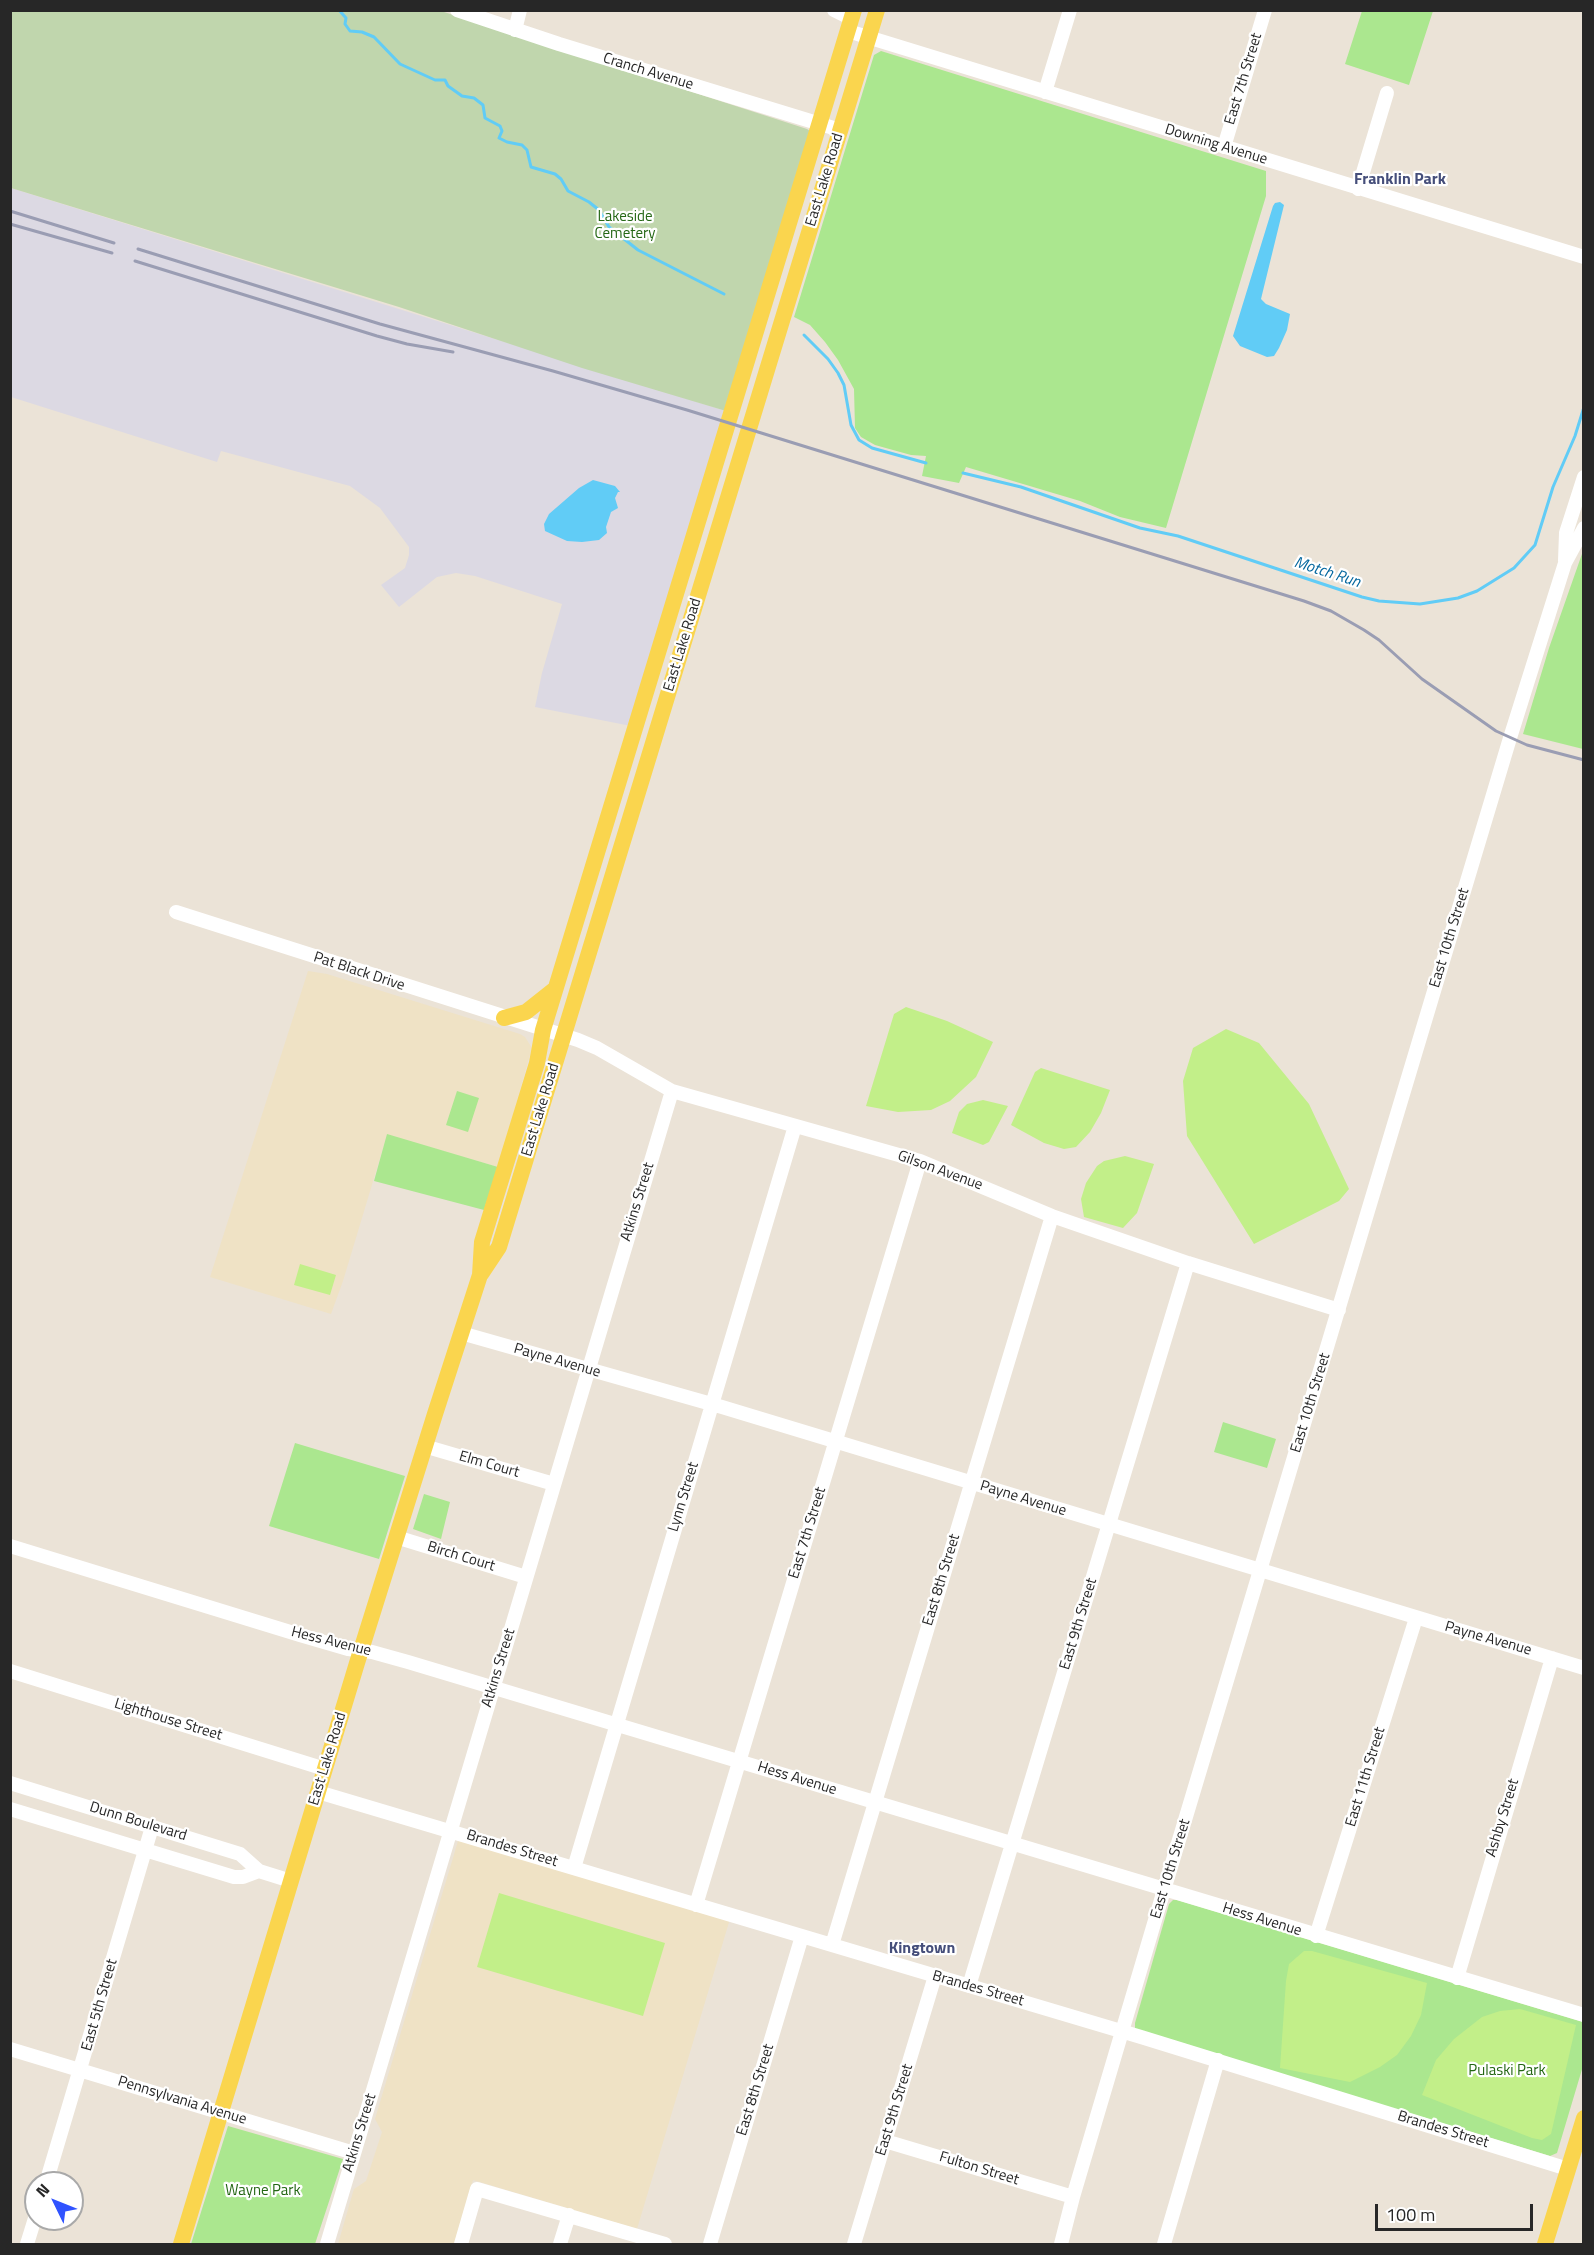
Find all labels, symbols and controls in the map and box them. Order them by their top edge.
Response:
street label: East 7th Street [1221,31,1267,127]
street label: Cranch Avenue [601,50,695,94]
street label: Downing Avenue [1163,121,1269,169]
street label: East Lake Road [802,131,848,229]
district label: Franklin Park [1354,170,1446,190]
park label: Lakeside Cemetery [595,208,655,243]
water label: Motch Run [1292,553,1362,593]
street label: East Lake Road [660,596,706,694]
street label: East 10th Street [1426,886,1474,990]
street label: Pat Black Drive [311,949,407,995]
street label: East Lake Road [518,1061,564,1159]
street label: Gilson Avenue [895,1147,985,1195]
street label: Atkins Street [617,1160,659,1244]
street label: Payne Avenue [512,1340,602,1382]
street label: East 10th Street [1287,1351,1335,1455]
street label: Elm Court [457,1448,521,1482]
street label: Lynn Street [665,1460,703,1534]
street label: Payne Avenue [978,1477,1068,1521]
street label: East 7th Street [785,1485,831,1581]
street label: East 8th Street [919,1532,965,1628]
street label: Birch Court [425,1538,497,1576]
street label: East 9th Street [1056,1576,1102,1672]
street label: Payne Avenue [1443,1618,1533,1660]
street label: Hess Avenue [289,1623,373,1661]
street label: Atkins Street [478,1626,520,1710]
street label: Lighthouse Street [112,1695,224,1745]
street label: East Lake Road [305,1710,351,1808]
street label: East 11th Street [1342,1725,1390,1829]
street label: Hess Avenue [755,1758,839,1800]
street label: Ashby Street [1483,1777,1523,1859]
street label: Dunn Boulevard [87,1799,189,1845]
street label: East 10th Street [1147,1817,1195,1921]
street label: Brandes Street [464,1827,560,1871]
street label: Hess Avenue [1220,1899,1304,1941]
district label: Kingtown [889,1939,955,1959]
street label: East 5th Street [78,1957,122,2053]
street label: Brandes Street [930,1967,1026,2011]
street label: East 8th Street [733,2042,779,2138]
street label: East 9th Street [872,2062,918,2158]
park label: Pulaski Park [1468,2062,1546,2080]
street label: Pennsylvania Avenue [115,2073,249,2129]
street label: Atkins Street [339,2091,381,2175]
street label: Brandes Street [1395,2108,1491,2152]
street label: Fulton Street [937,2148,1021,2190]
north arrow [24,2171,84,2231]
text: N [30,2178,55,2202]
park label: Wayne Park [225,2182,301,2200]
scale bar [1378,2192,1536,2230]
text: 100 m [1386,2201,1435,2228]

